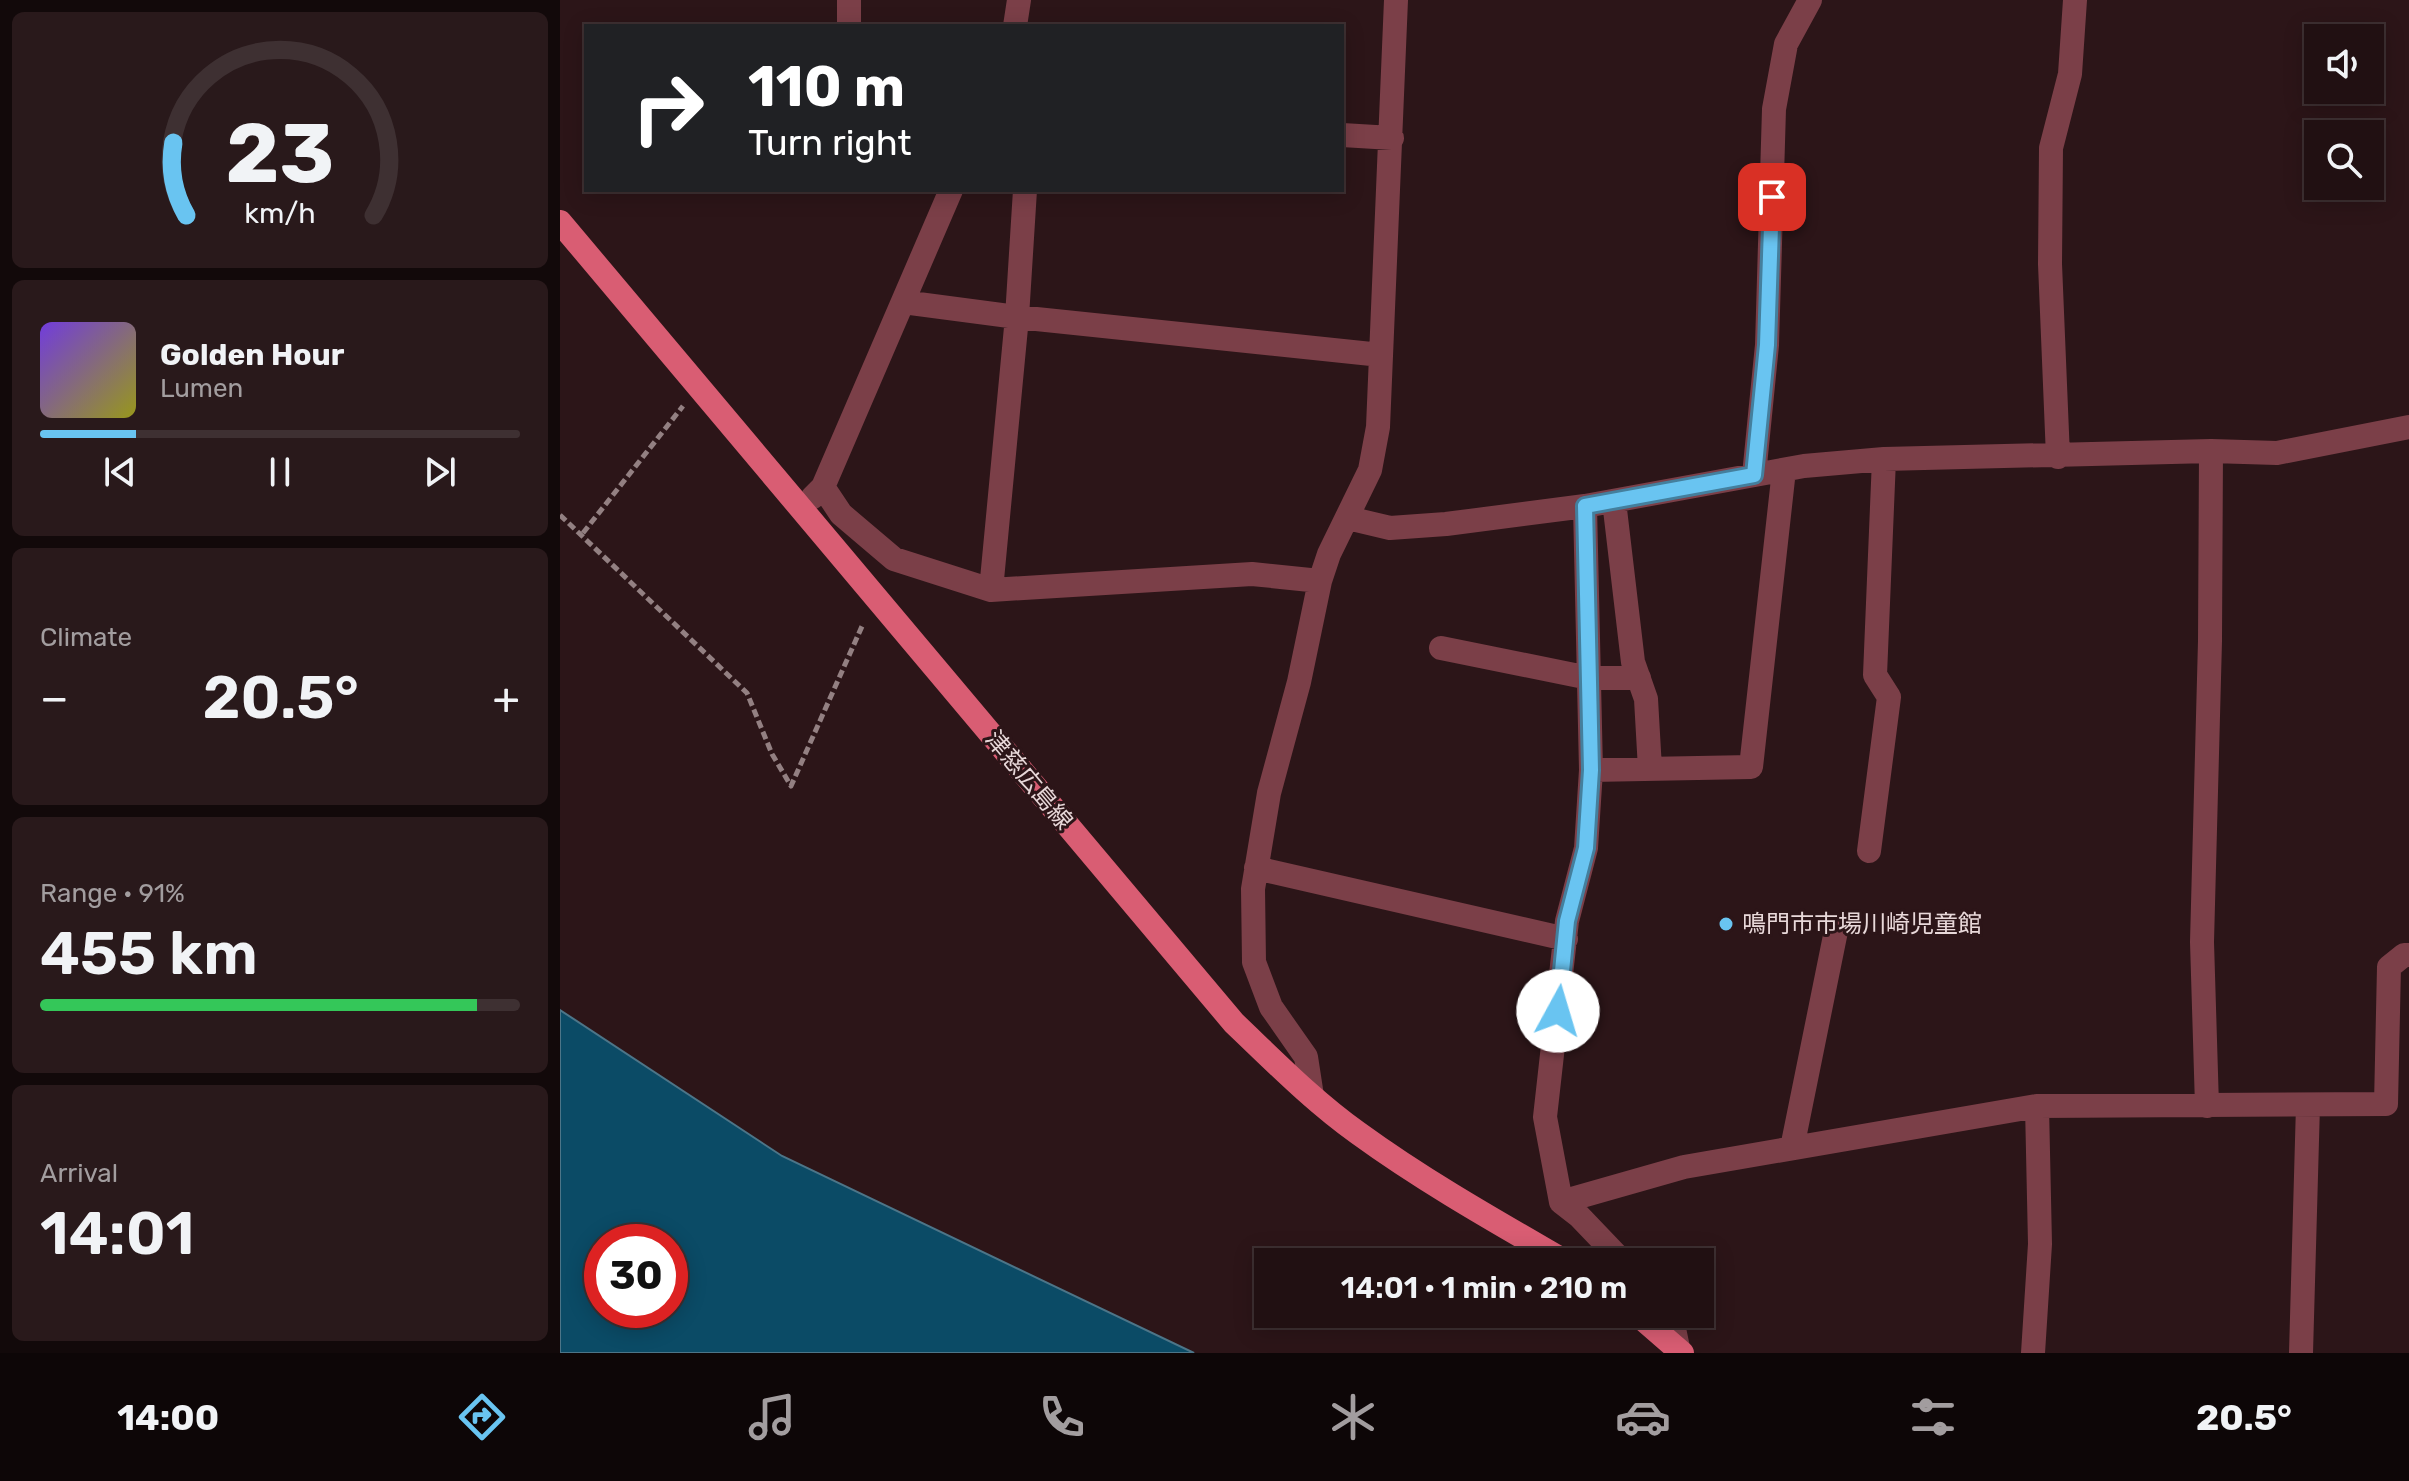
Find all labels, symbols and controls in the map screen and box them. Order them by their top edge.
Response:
map controls [2304,24,2384,200]
button: sound [2304,24,2384,104]
text: 110 m [748,54,905,120]
icon: right [616,56,720,160]
text: 23 [226,104,334,203]
button: search [2304,120,2384,200]
text: Turn right [748,121,912,164]
pin [1738,163,1806,231]
icon: arrive [1750,175,1794,219]
text: km/h [244,196,316,230]
text: Golden Hour [160,337,344,373]
text: Lumen [160,373,243,404]
icon: previous [98,450,142,494]
icon: pause [258,450,302,494]
icon: next [418,450,462,494]
text: Climate [40,622,132,653]
text: 20.5° [202,662,359,733]
text: − [40,672,69,724]
text: + [493,672,520,724]
street label: 津慈広島線 [980,725,1078,835]
text: Range · 91% [40,878,185,909]
place label: 鳴門市市場川崎児童館 [1742,910,1982,938]
marker: 鳴門市市場川崎児童館 [1717,915,1735,933]
text: 455 km [40,918,258,989]
position arrow [1516,969,1600,1053]
text: Arrival [40,1158,118,1189]
text: 14:01 [40,1198,195,1269]
speed limit sign: 30 [584,1224,688,1328]
text: 14:01 · 1 min · 210 m [1341,1270,1627,1306]
icon: directions [454,1389,510,1445]
icon: music [744,1389,800,1445]
icon: phone [1034,1389,1090,1445]
icon: climate [1325,1389,1381,1445]
icon: car [1615,1389,1671,1445]
icon: filters [1905,1389,1961,1445]
text: 14:00 [117,1396,219,1439]
text: 20.5° [2196,1396,2292,1439]

